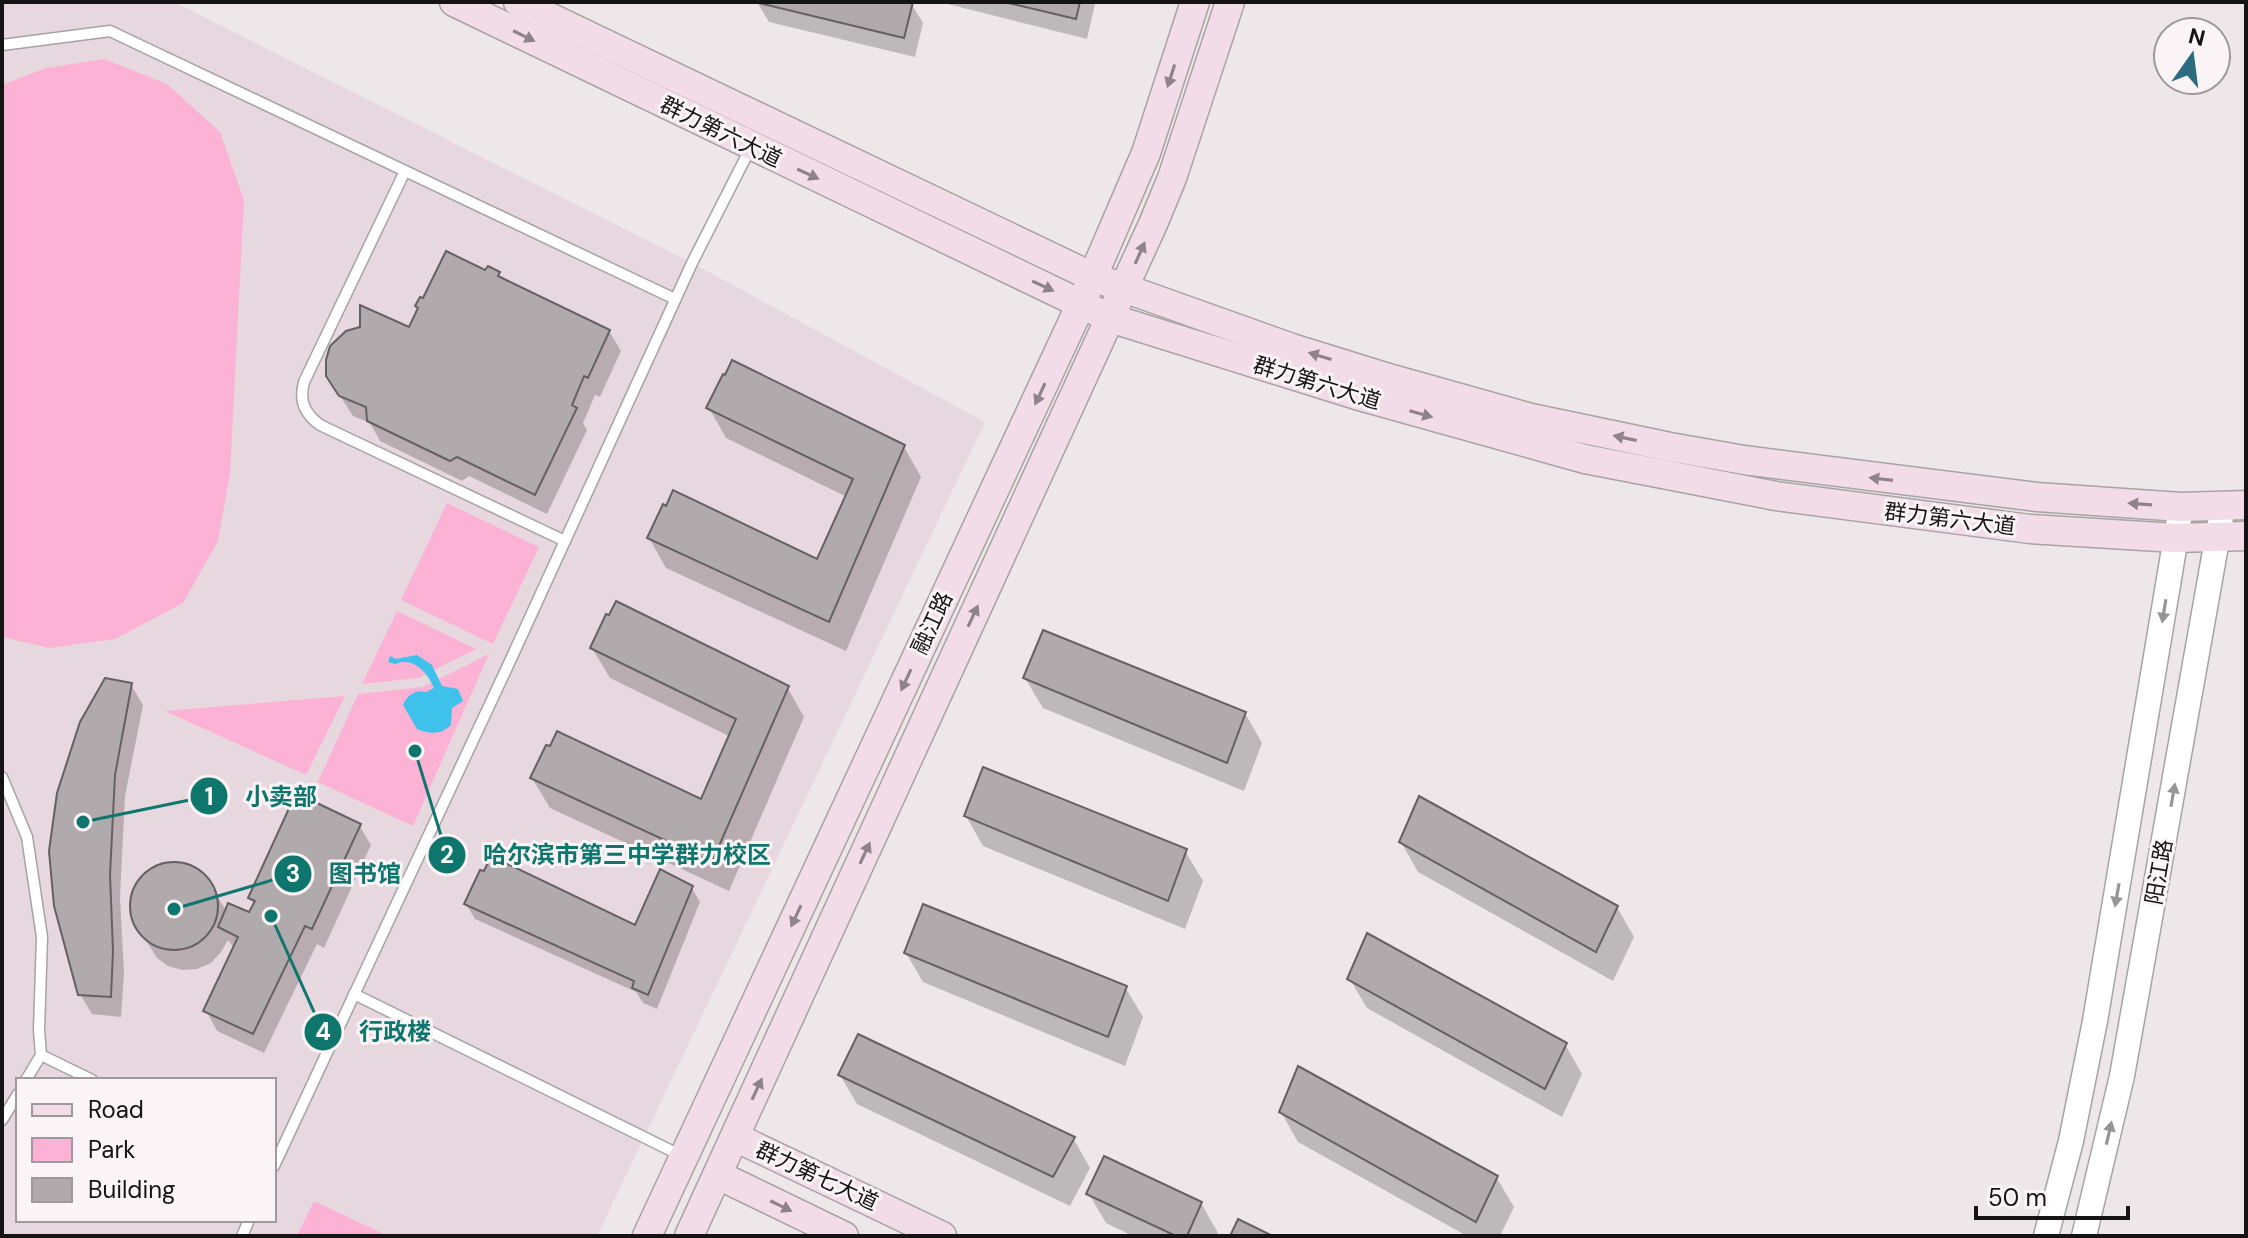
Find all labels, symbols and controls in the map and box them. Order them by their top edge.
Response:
north arrow [2152,16,2232,96]
text: N [2185,21,2208,53]
one-way arrow [512,29,536,43]
one-way arrow [1165,64,1177,88]
street label: 群力第六大道 [655,90,787,174]
one-way arrow [797,167,820,181]
one-way arrow [1133,241,1147,265]
one-way arrow [1031,279,1055,293]
one-way arrow [1307,349,1331,362]
street label: 群力第六大道 [1250,350,1384,416]
one-way arrow [1033,382,1047,405]
one-way arrow [1410,408,1434,421]
one-way arrow [1612,431,1637,444]
one-way arrow [1869,472,1894,485]
street label: 群力第六大道 [1883,497,2017,541]
one-way arrow [2127,497,2152,510]
street label: 融江路 [905,587,959,659]
one-way arrow [2157,599,2170,624]
one-way arrow [967,605,980,628]
one-way arrow [899,668,913,692]
callout: 小卖部 [189,772,333,820]
text: 1 [205,781,213,812]
text: 小卖部 [245,781,317,812]
one-way arrow [2167,782,2179,807]
callout: 哈尔滨市第三中学群力校区 [427,831,787,879]
street label: 阳江路 [2139,837,2179,907]
text: 2 [440,839,454,870]
text: 哈尔滨市第三中学群力校区 [483,839,771,870]
one-way arrow [858,841,872,864]
callout: 图书馆 [273,850,417,898]
text: 3 [286,858,300,889]
text: 图书馆 [329,858,401,889]
one-way arrow [2110,883,2123,908]
one-way arrow [789,904,803,927]
callout: 行政楼 [303,1008,447,1056]
text: 4 [315,1016,331,1047]
text: 行政楼 [359,1016,431,1047]
one-way arrow [750,1077,763,1101]
legend [16,1078,276,1222]
text: Road [88,1094,144,1125]
one-way arrow [2103,1120,2116,1145]
text: Park [88,1134,135,1165]
street label: 群力第七大道 [751,1135,883,1217]
scale bar [1976,1170,2128,1220]
text: Building [88,1174,175,1205]
text: 50 m [1988,1182,2047,1213]
one-way arrow [769,1199,792,1213]

